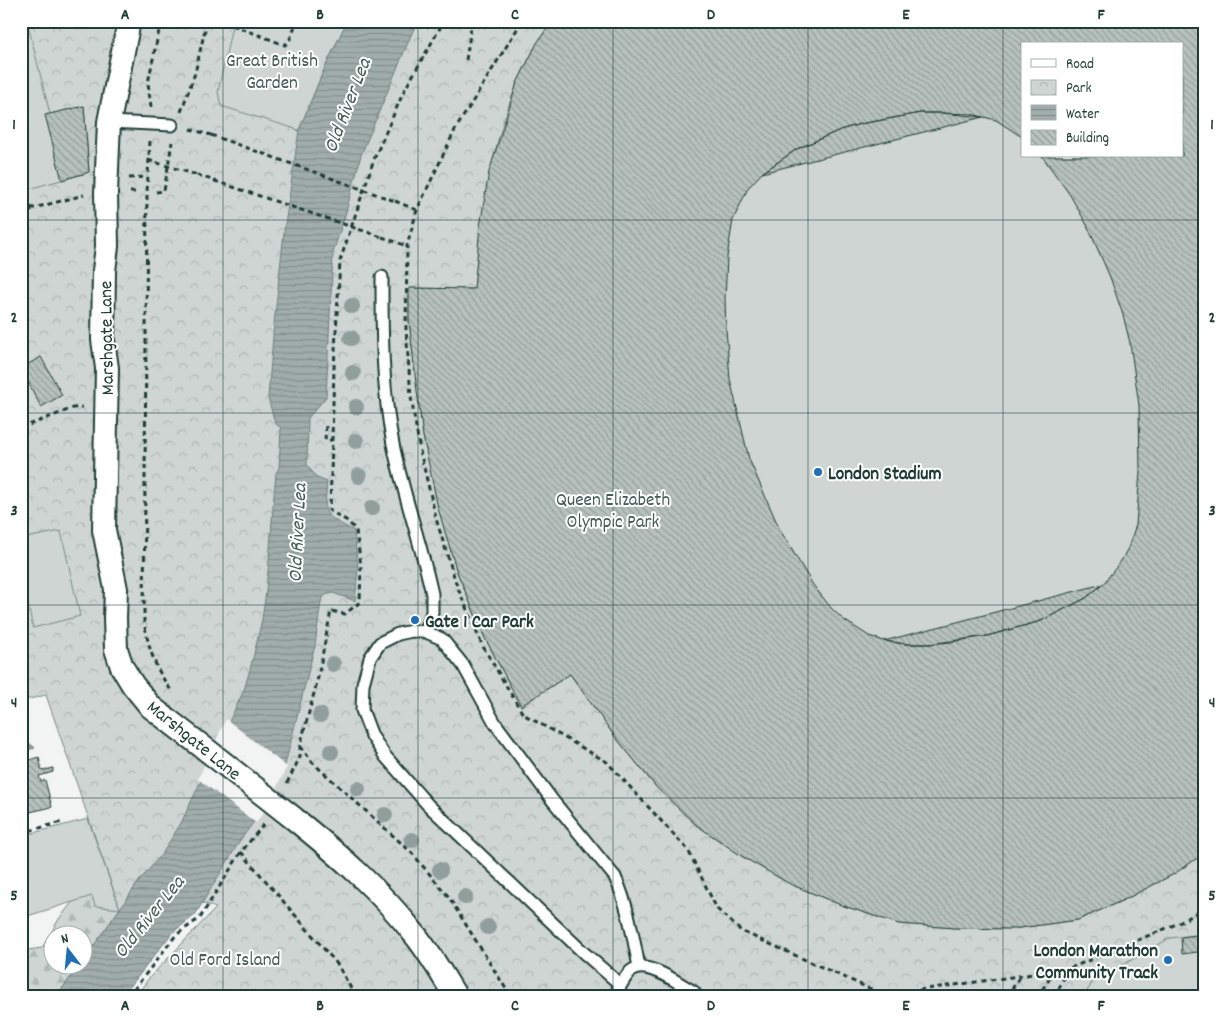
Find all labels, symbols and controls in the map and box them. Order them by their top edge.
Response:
text: A [121,4,130,27]
text: B [316,4,324,27]
text: C [511,4,519,27]
text: D [707,4,716,27]
text: E [902,4,910,27]
text: F [1097,4,1105,27]
legend [1021,42,1184,158]
park label: Great British Garden [226,49,318,98]
water label: Old River Lea [318,53,380,157]
text: Road [1066,54,1094,76]
text: Park [1066,78,1092,100]
text: Water [1066,104,1100,126]
text: 1 [12,114,16,137]
text: 1 [1210,114,1214,137]
text: Building [1066,128,1109,150]
street label: Marshgate Lane [94,280,123,395]
text: 2 [11,307,18,330]
text: 2 [1209,307,1216,330]
place label: London Stadium [828,462,941,489]
marker: London Stadium [812,466,824,478]
water label: Old River Lea [282,481,316,583]
park label: Queen Elizabeth Olympic Park [556,488,670,537]
text: 3 [10,500,18,523]
text: 3 [1208,500,1216,523]
place label: Gate 1 Car Park [425,610,534,637]
marker: Gate 1 Car Park [409,614,421,626]
text: 4 [11,692,17,715]
text: 4 [1209,692,1215,715]
street label: Marshgate Lane [140,695,246,788]
water label: Old River Lea [108,869,193,965]
text: 5 [10,885,18,908]
text: 5 [1208,885,1216,908]
north arrow [42,926,92,976]
text: N [59,929,71,950]
place label: London Marathon Community Track [1034,939,1158,988]
park label: Old Ford Island [170,948,280,975]
marker: London Marathon Community Track [1162,954,1174,966]
text: A [121,995,130,1018]
text: B [316,995,324,1018]
text: C [511,995,519,1018]
text: D [707,995,716,1018]
text: E [902,995,910,1018]
text: F [1097,995,1105,1018]

